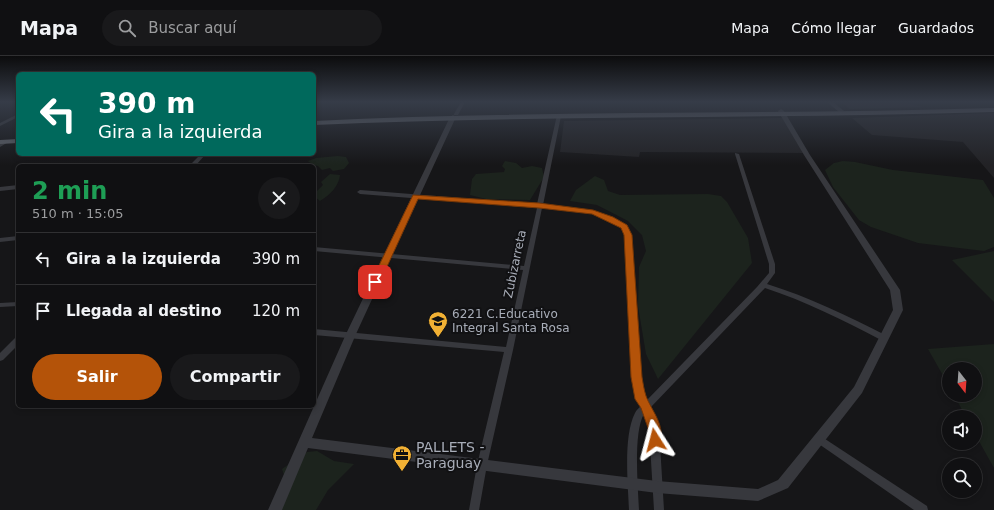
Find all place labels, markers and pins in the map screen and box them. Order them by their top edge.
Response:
pin [358,265,392,299]
place label: 6221 C.Educativo Integral Santa Rosa [452,307,569,335]
school or university icon: 6221 C.Educativo Integral Santa Rosa [427,310,449,338]
place label: PALLETS - Paraguay [416,439,485,471]
office icon: PALLETS - Paraguay [391,444,413,472]

